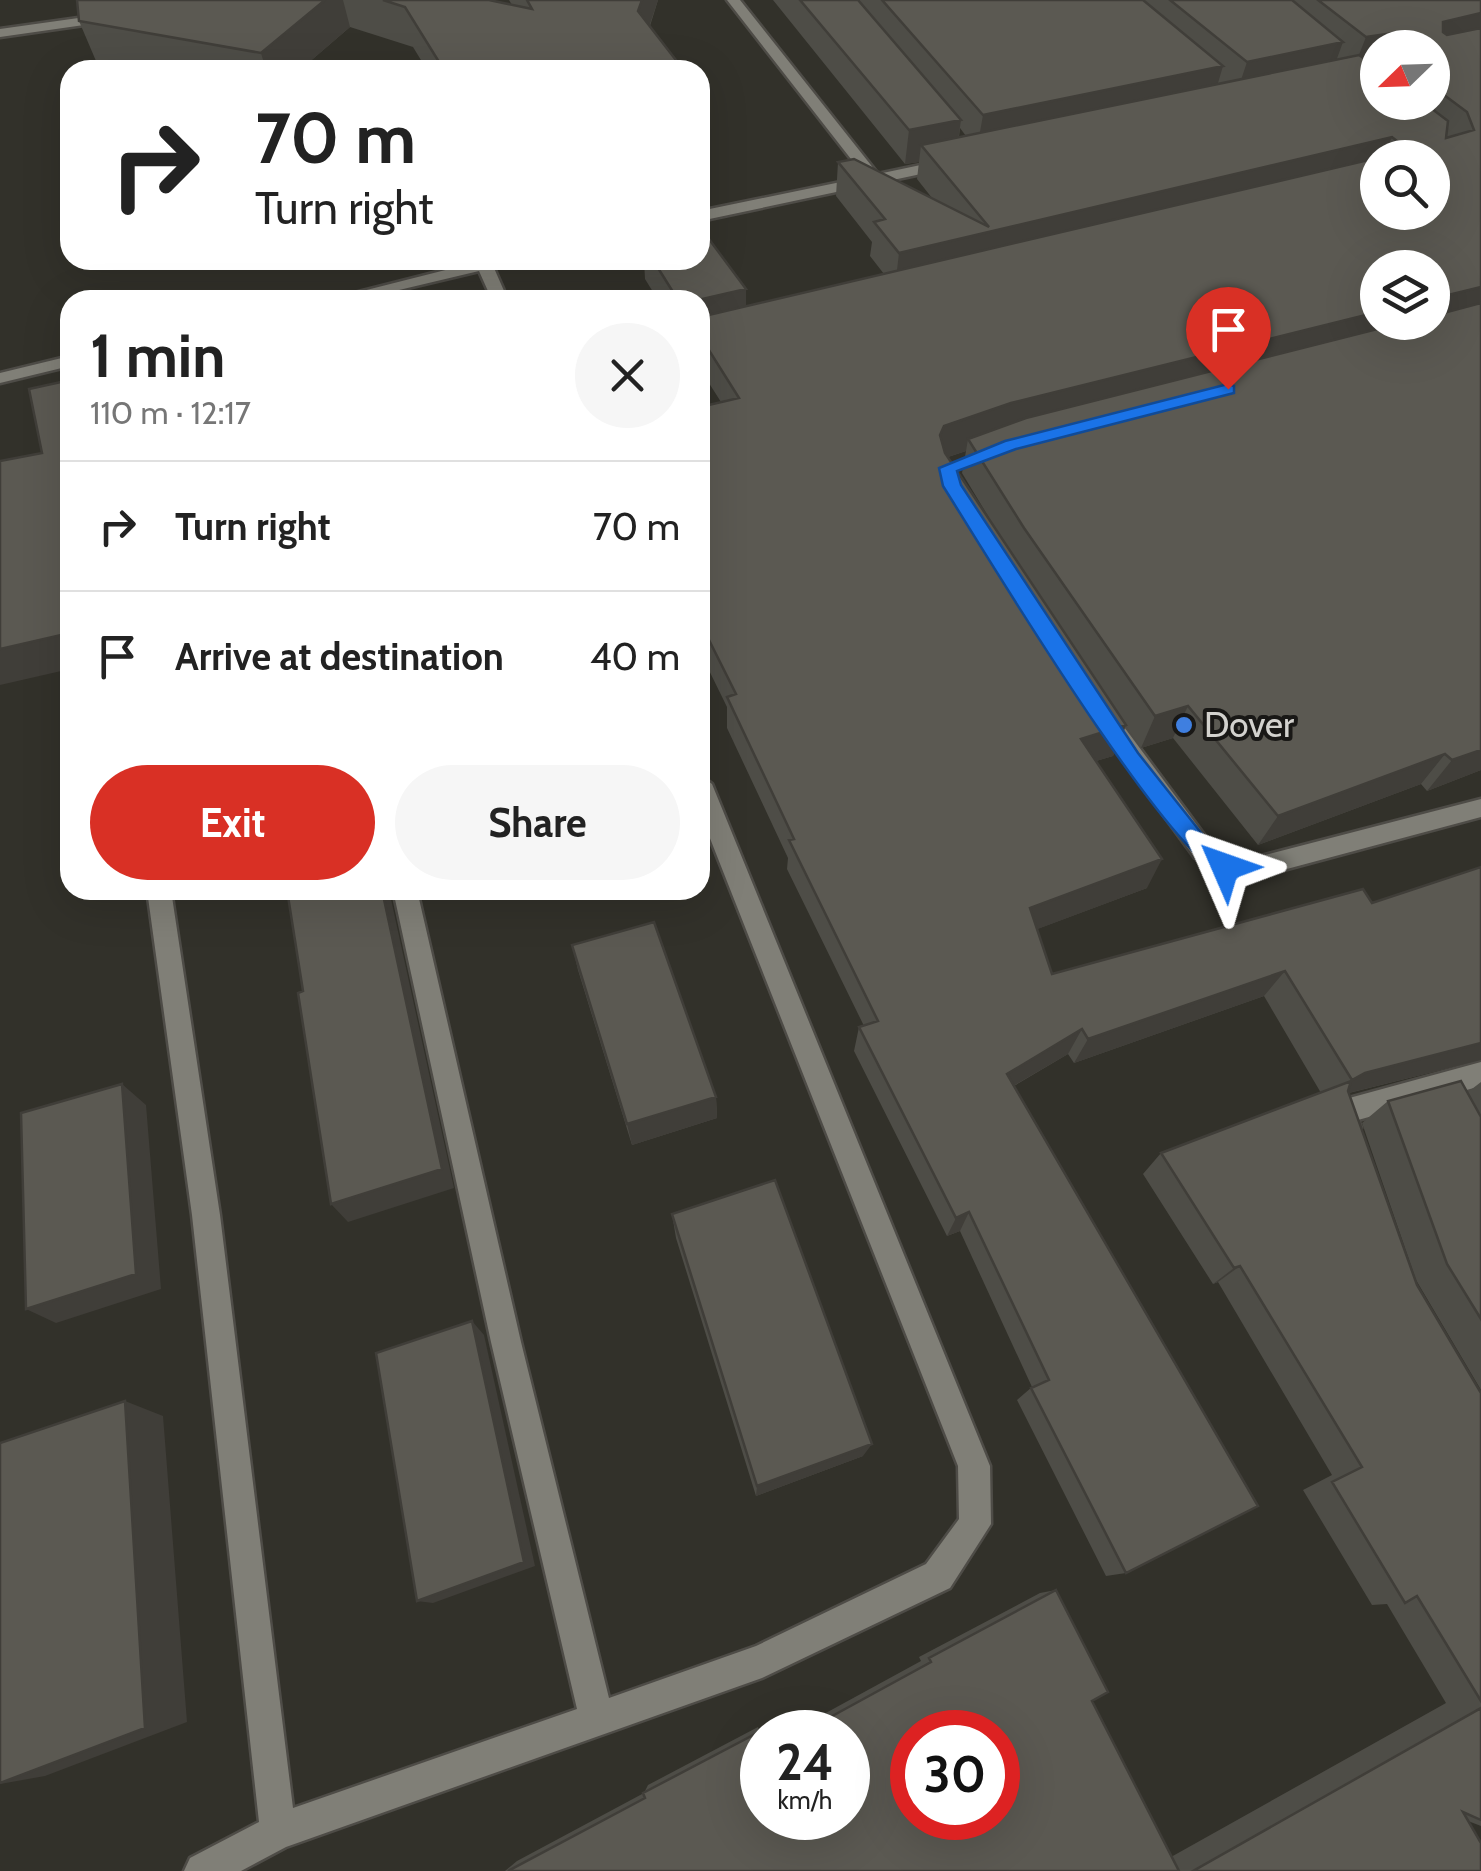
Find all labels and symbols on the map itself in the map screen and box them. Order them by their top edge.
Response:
north arrow [1360,30,1450,120]
pin [1186,287,1271,390]
place label: Dover [1204,703,1294,746]
marker: Dover [1173,714,1195,736]
position arrow [1173,815,1277,919]
speed limit sign: 30 [890,1710,1020,1840]

